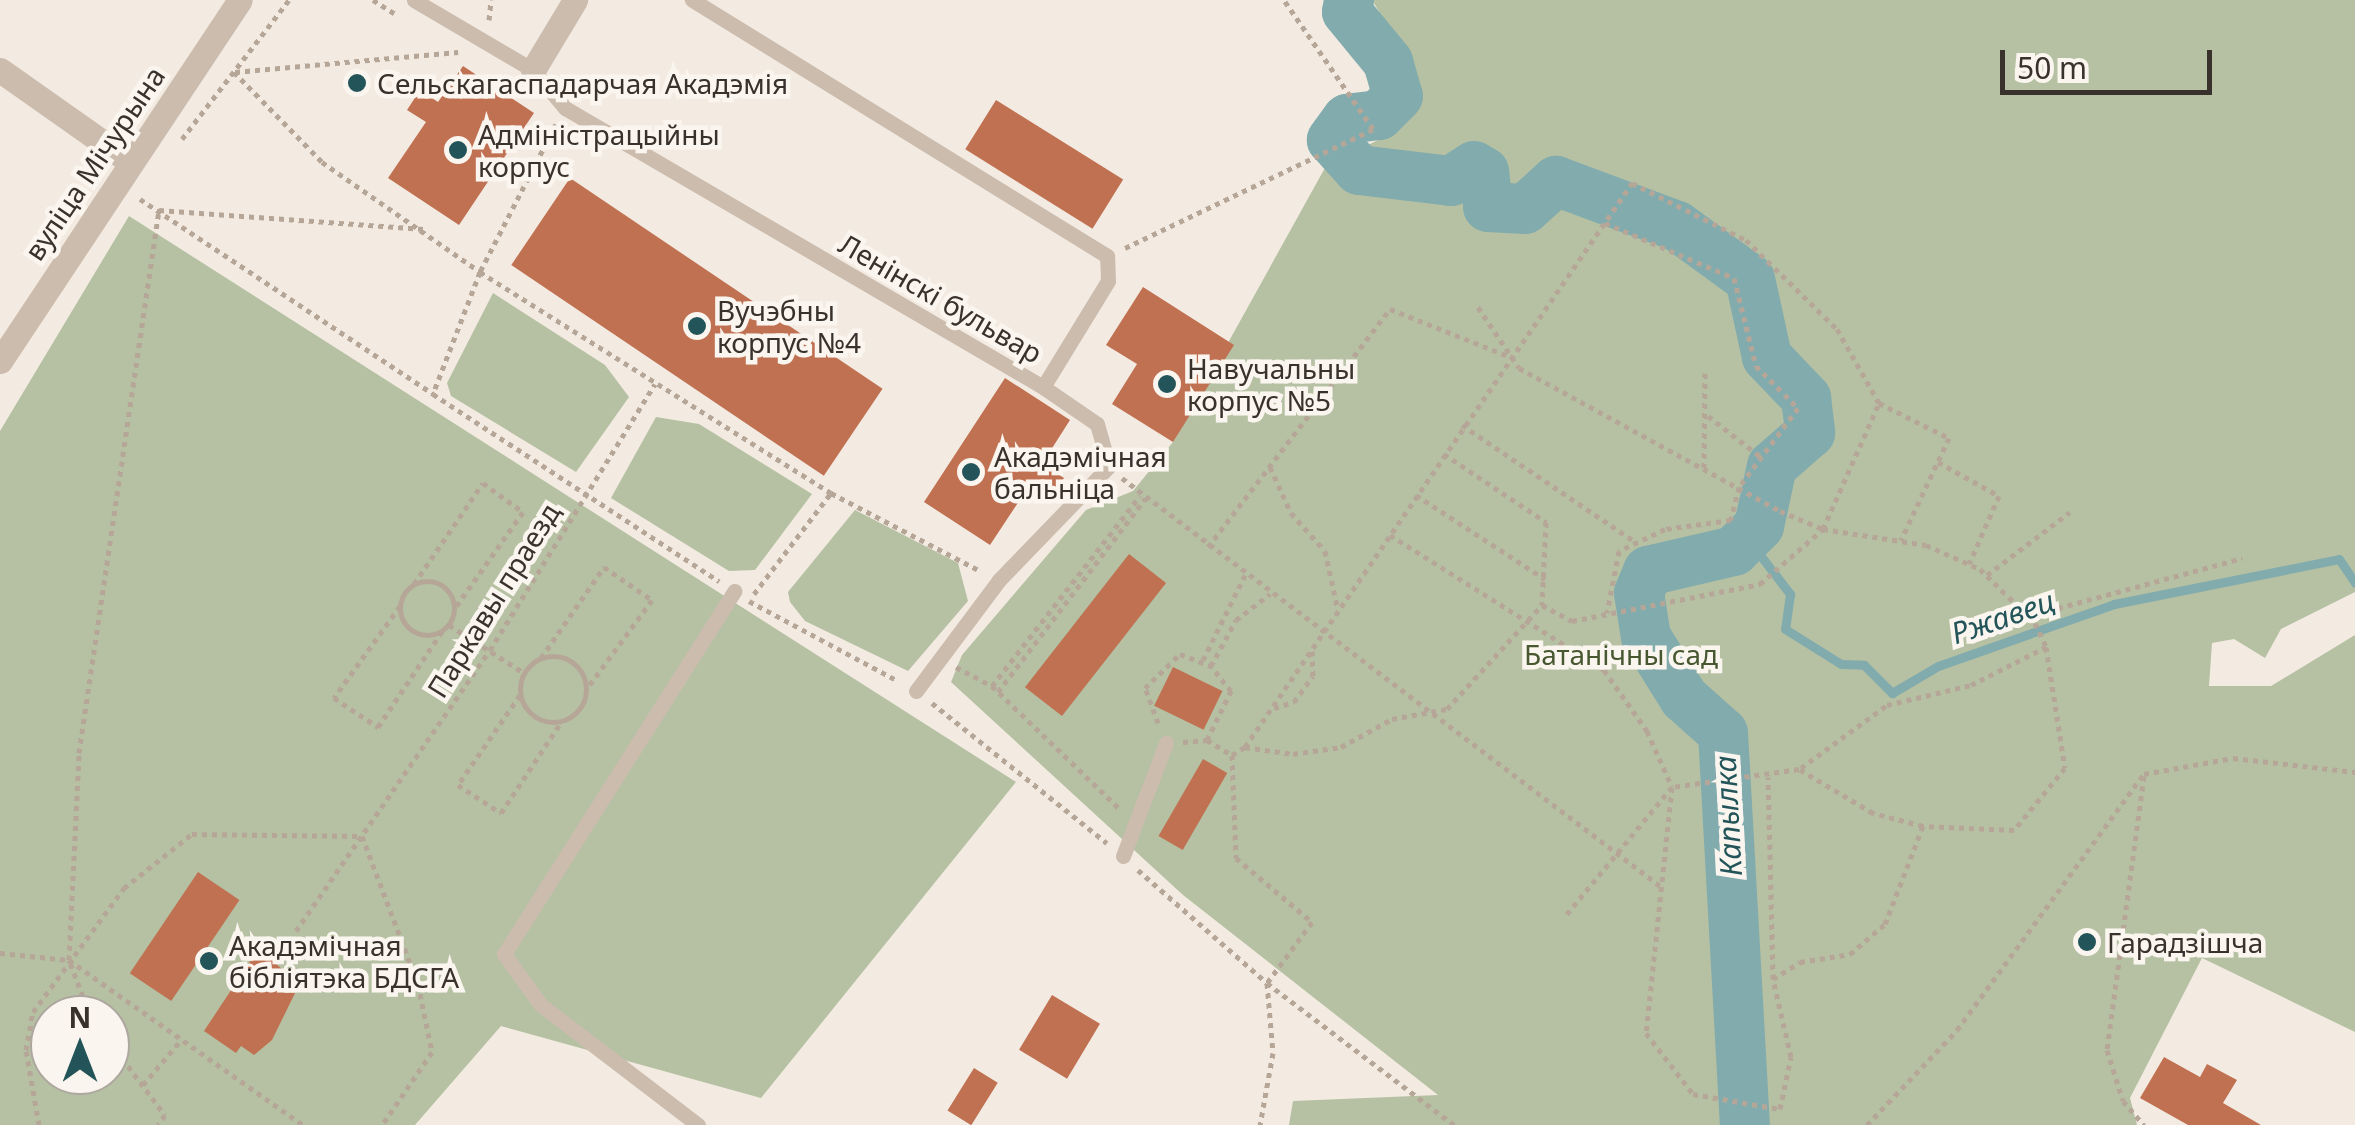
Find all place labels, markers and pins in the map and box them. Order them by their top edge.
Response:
place label: Сельскагаспадарчая Акадэмія [377,66,788,100]
marker: Сельскагаспадарчая Акадэмія [346,72,368,94]
place label: Адміністрацыйны корпус [478,117,720,183]
marker: Адміністрацыйны корпус [447,139,469,161]
place label: Вучэбны корпус №4 [717,293,861,359]
marker: Вучэбны корпус №4 [686,315,708,337]
place label: Навучальны корпус №5 [1187,351,1355,417]
marker: Навучальны корпус №5 [1156,373,1178,395]
place label: Акадэмічная бальніца [994,439,1167,505]
marker: Акадэмічная бальніца [958,459,984,485]
place label: Гарадзішча [2107,925,2263,959]
place label: Акадэмічная бібліятэка БДСГА [229,928,459,994]
marker: Гарадзішча [2076,931,2098,953]
marker: Акадэмічная бібліятэка БДСГА [198,950,220,972]

